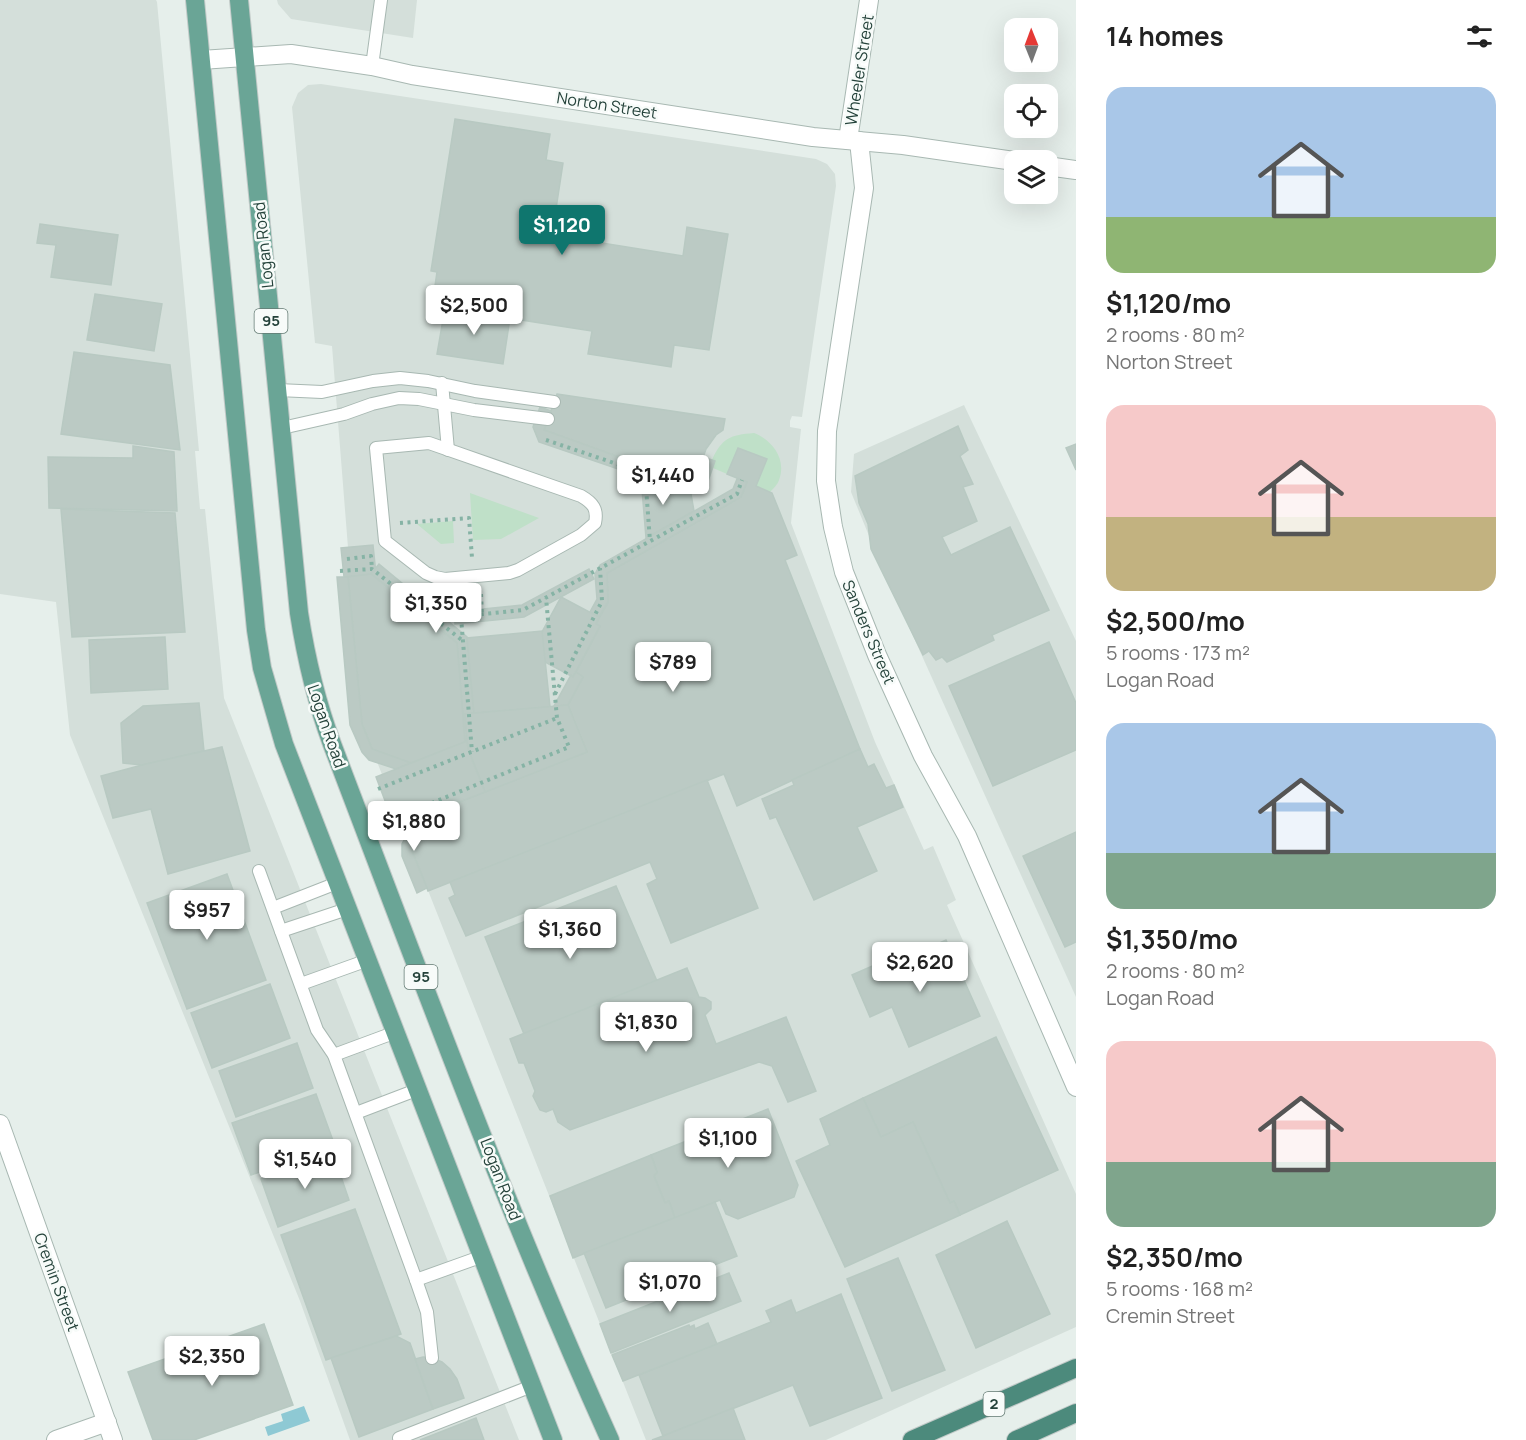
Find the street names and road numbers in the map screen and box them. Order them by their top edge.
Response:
street label: Wheeler Street [839,13,879,127]
street label: Norton Street [555,86,659,124]
street label: Logan Road [248,201,278,289]
road number: 95 [254,309,288,333]
street label: Sanders Street [837,577,901,687]
street label: Logan Road [302,681,352,771]
road number: 95 [404,965,438,989]
street label: Logan Road [475,1135,527,1223]
street label: Cremin Street [29,1230,85,1334]
road number: 2 [984,1392,1004,1416]

